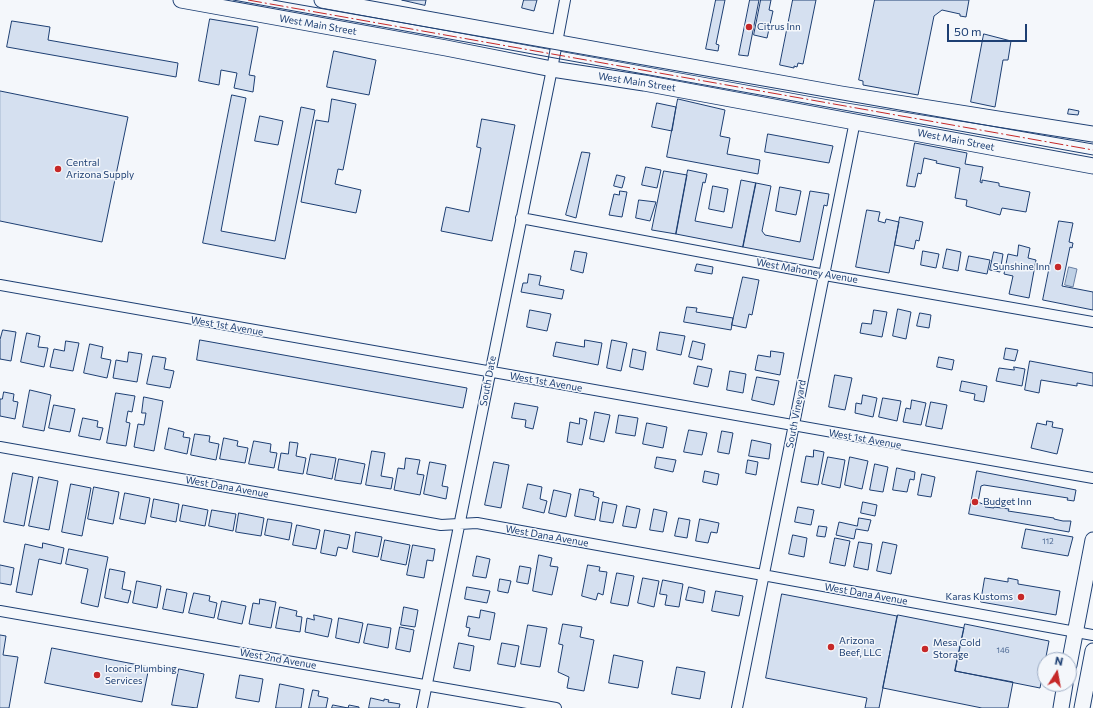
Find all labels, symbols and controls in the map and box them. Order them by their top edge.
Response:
street label: West Main Street [278,12,358,38]
scale bar [949,16,1029,42]
place label: Citrus Inn [757,21,801,33]
marker: Citrus Inn [744,22,754,32]
text: 50 m [954,24,982,38]
street label: West Main Street [597,70,677,94]
street label: West Main Street [916,127,996,153]
place label: Central Arizona Supply [66,157,134,180]
marker: Central Arizona Supply [53,164,63,174]
street label: West Mahoney Avenue [755,256,859,286]
place label: Sunshine Inn [993,261,1050,273]
marker: Sunshine Inn [1053,262,1063,272]
street label: West 1st Avenue [190,314,264,338]
street label: South Date [477,355,499,407]
street label: West 1st Avenue [509,370,583,394]
street label: South Vineyard [783,379,809,449]
street label: West 1st Avenue [828,427,902,451]
street label: West Dana Avenue [185,474,269,500]
place label: Budget Inn [983,496,1032,508]
marker: Budget Inn [970,497,980,507]
street label: West Dana Avenue [505,523,589,549]
house number: 112 [1042,536,1054,546]
street label: West Dana Avenue [824,581,908,607]
place label: Karas Kustoms [946,591,1013,603]
marker: Karas Kustoms [1016,592,1026,602]
place label: Arizona Beef, LLC [839,635,882,658]
place label: Mesa Cold Storage [933,637,981,660]
marker: Arizona Beef, LLC [826,642,836,652]
marker: Mesa Cold Storage [920,644,930,654]
house number: 146 [996,645,1010,655]
street label: West 2nd Avenue [239,646,317,672]
north arrow [1037,652,1077,692]
text: N [1054,654,1064,668]
place label: Iconic Plumbing Services [105,663,177,686]
marker: Iconic Plumbing Services [92,670,102,680]

